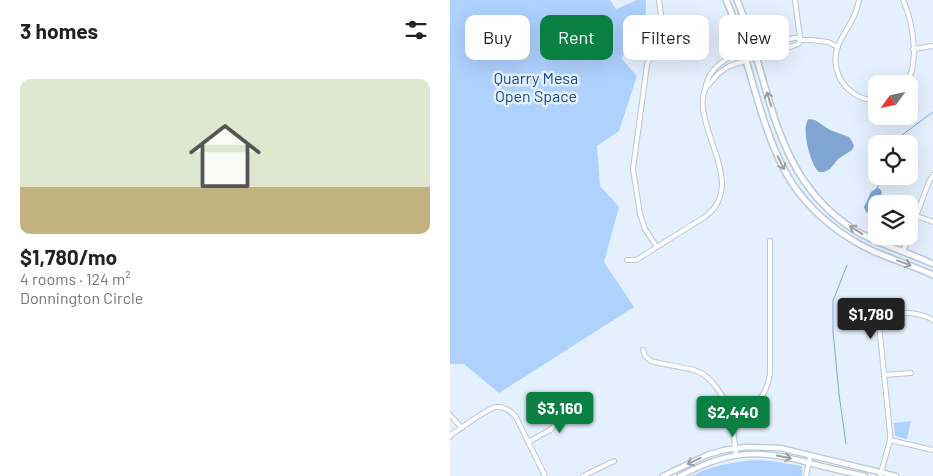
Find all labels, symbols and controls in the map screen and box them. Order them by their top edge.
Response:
chip: Buy [465,15,530,60]
chip: Rent [540,15,613,60]
chip: Filters [623,15,709,60]
chip: New [719,15,789,60]
icon: filters [402,16,430,44]
text: 3 homes [20,18,98,43]
park label: Quarry Mesa Open Space [494,68,578,105]
north arrow [868,75,918,125]
map controls [868,75,918,245]
one-way arrow [763,91,773,107]
icon: home [180,111,270,201]
button: locate [868,135,918,185]
one-way arrow [777,156,787,171]
button: layers [868,195,918,245]
one-way arrow [850,225,864,235]
text: $1,780/mo [20,244,117,269]
one-way arrow [896,259,911,268]
text: 4 rooms · 124 m² [20,269,131,288]
text: Donnington Circle [20,288,143,307]
pin: $1,780 [830,298,912,340]
text: $1,780 [849,304,893,323]
pin: $3,160 [519,392,601,434]
pin: $2,440 [692,396,774,438]
text: $3,160 [537,398,583,417]
text: $2,440 [708,402,758,421]
one-way arrow [776,453,792,462]
one-way arrow [687,457,702,466]

